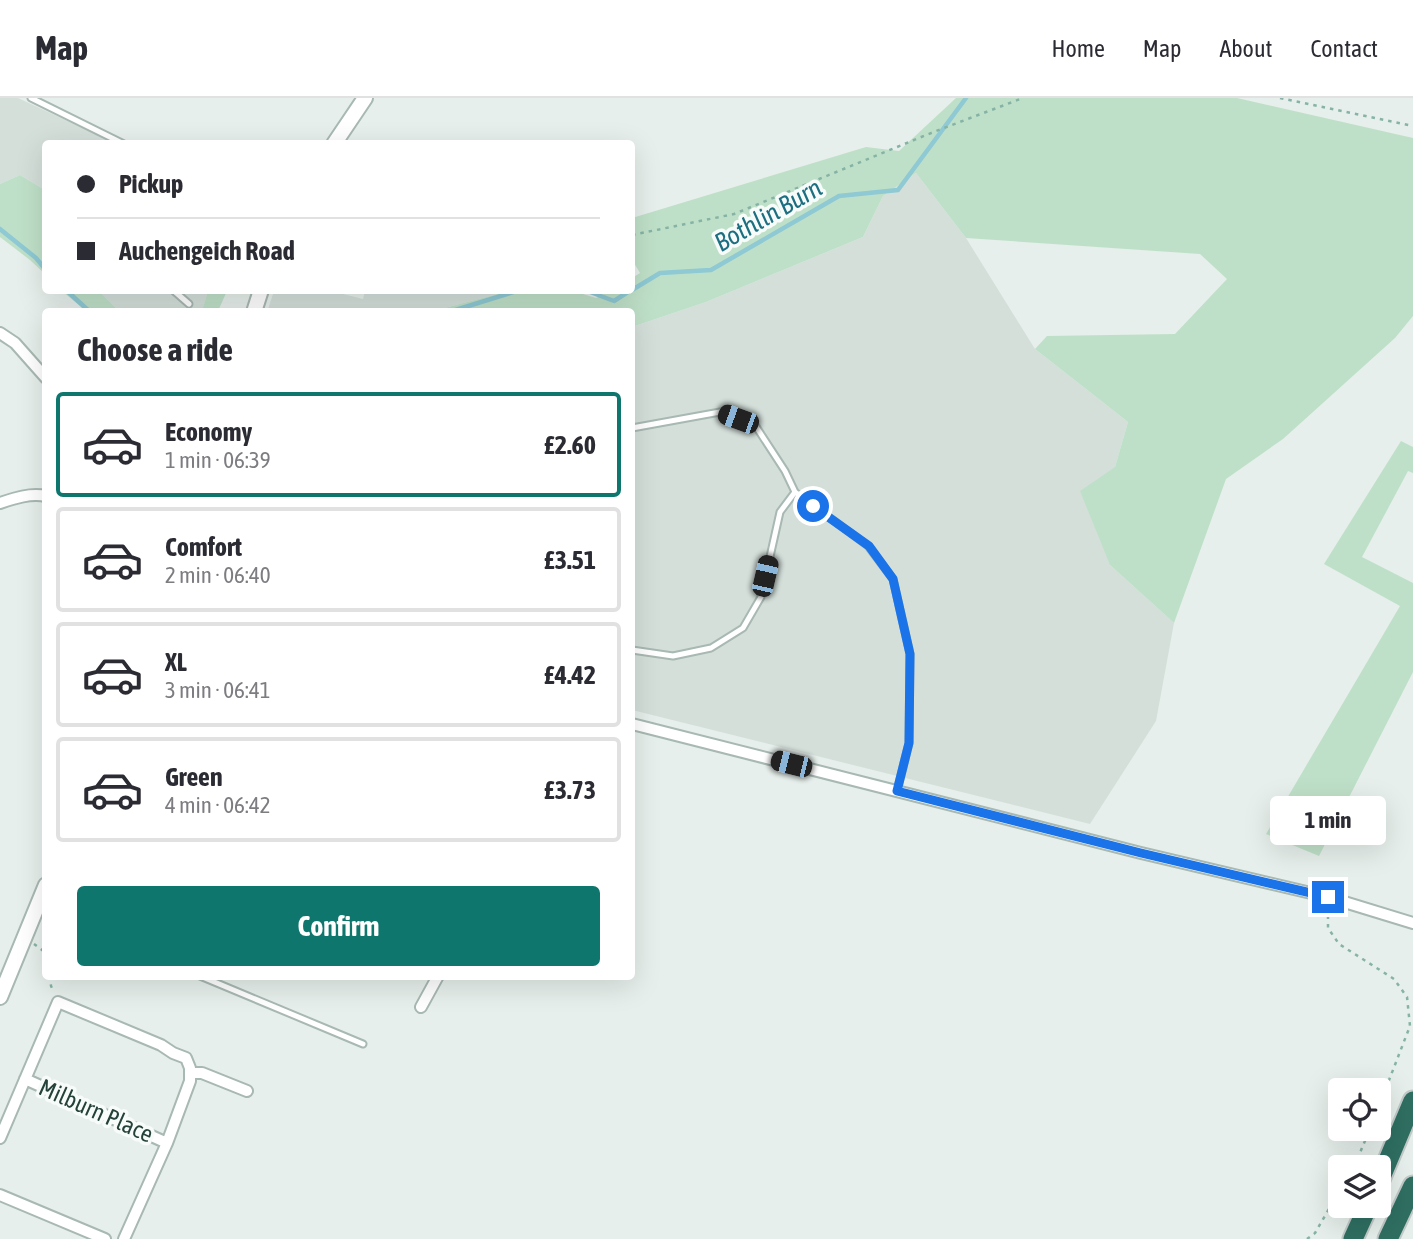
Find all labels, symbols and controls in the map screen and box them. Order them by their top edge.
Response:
text: Map [35,29,88,67]
text: Home [1051,35,1105,62]
text: Map [1143,35,1181,62]
text: About [1219,35,1272,62]
text: Contact [1310,35,1378,62]
text: Pickup [119,169,183,199]
water label: Bothlin Burn [709,172,827,258]
text: Auchengeich Road [119,236,295,266]
text: Choose a ride [77,331,233,368]
car [715,402,762,436]
icon: car [81,413,144,476]
text: Economy [165,417,252,447]
text: £2.60 [544,430,596,460]
text: 1 min · 06:39 [165,447,271,473]
route start [797,490,829,522]
icon: car [81,528,144,591]
text: Comfort [165,532,242,562]
text: £3.51 [544,545,596,575]
car [751,553,780,599]
text: 2 min · 06:40 [165,562,271,588]
icon: car [81,643,144,706]
text: XL [165,647,187,677]
text: £4.42 [544,660,596,690]
text: 3 min · 06:41 [165,677,271,703]
car [769,749,814,779]
icon: car [81,758,144,821]
text: Green [165,762,223,792]
text: £3.73 [544,775,596,805]
text: 4 min · 06:42 [165,792,271,818]
callout: 1 min [1270,796,1386,844]
text: 1 min [1305,807,1351,833]
route end [1312,881,1344,913]
button: Confirm [77,886,600,966]
street label: Milburn Place [35,1073,157,1148]
map controls [1328,1078,1391,1218]
button: locate [1328,1078,1391,1141]
button: layers [1328,1155,1391,1218]

